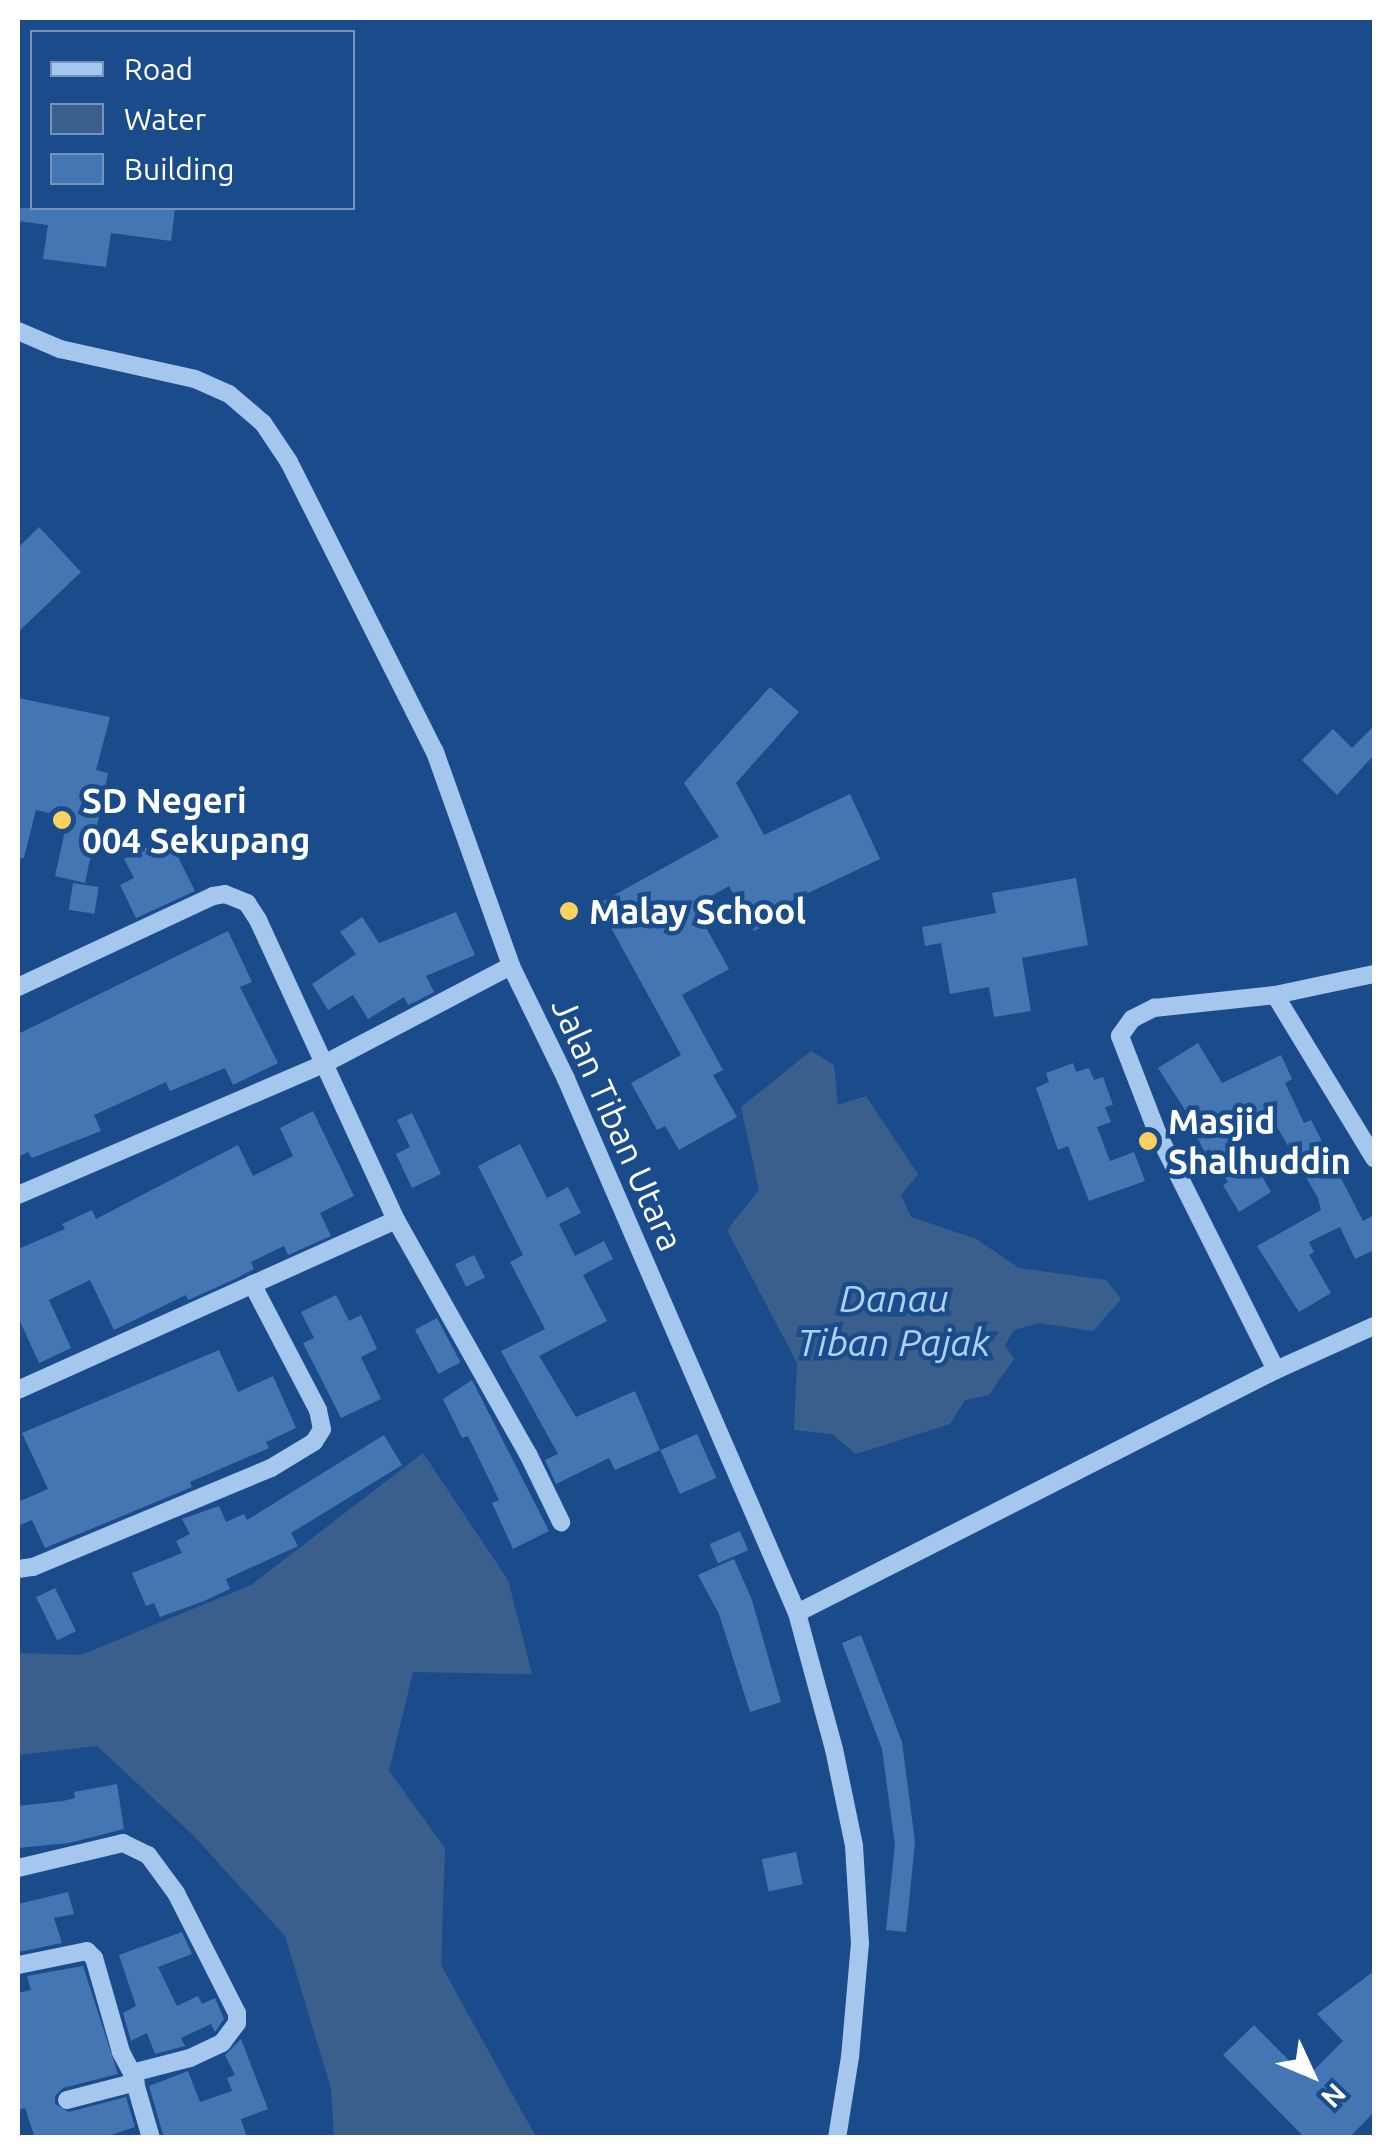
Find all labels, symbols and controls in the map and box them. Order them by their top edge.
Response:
legend [30,30,355,210]
text: Road [124,52,193,86]
text: Water [124,102,206,136]
text: Building [124,152,235,186]
place label: SD Negeri 004 Sekupang [82,779,310,861]
marker: SD Negeri 004 Sekupang [51,809,73,831]
place label: Malay School [589,890,806,932]
marker: Malay School [558,900,580,922]
street label: Jalan Tiban Utara [543,991,693,1257]
place label: Masjid Shalhuddin [1168,1100,1351,1182]
marker: Masjid Shalhuddin [1137,1130,1159,1152]
water label: Danau Tiban Pajak [797,1276,991,1366]
north arrow [1262,2025,1362,2125]
text: N [1316,2078,1352,2114]

